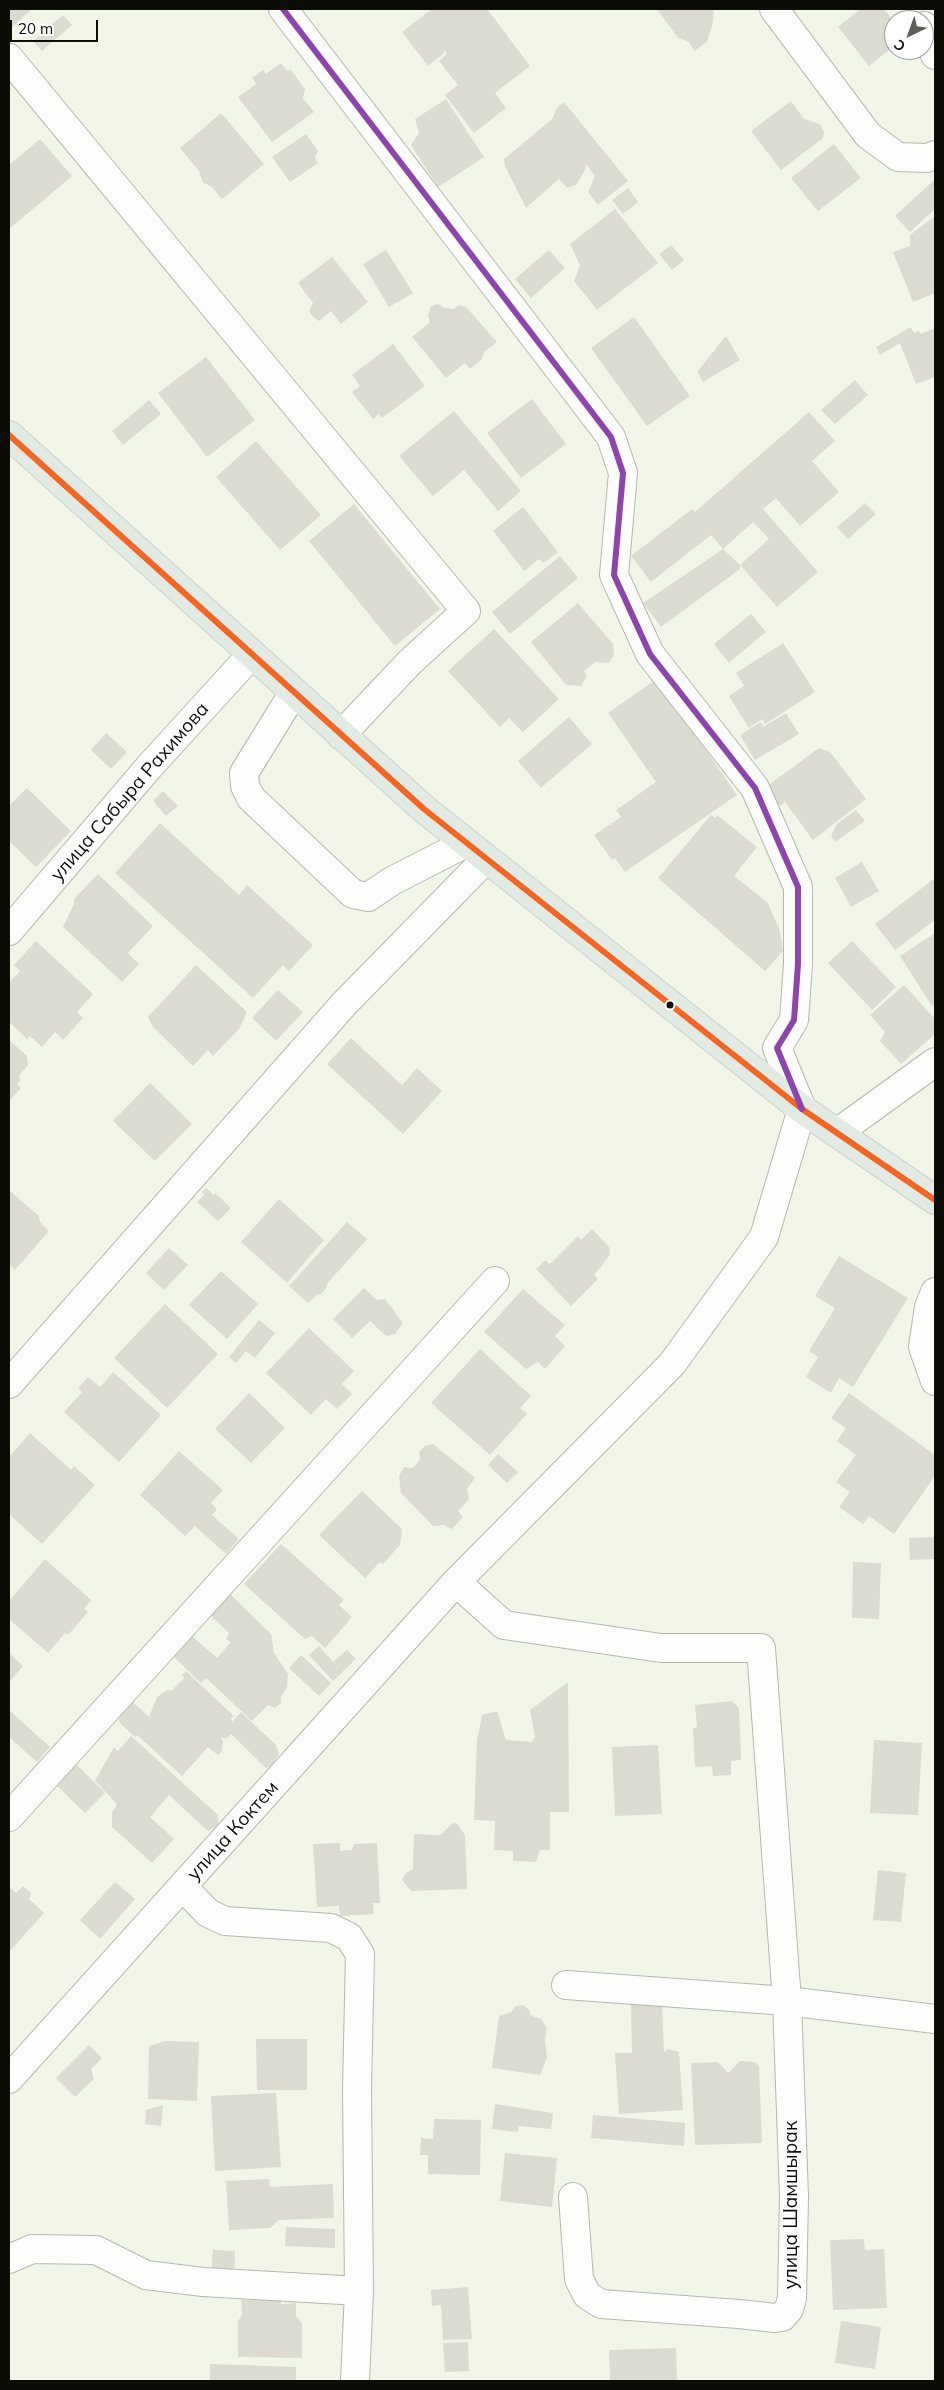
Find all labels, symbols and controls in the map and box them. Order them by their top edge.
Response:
scale bar [12,10,100,42]
north arrow [884,10,934,60]
text: 20 m [18,19,53,38]
text: С [890,36,909,55]
street label: улица Сабыра Рахимова [46,698,214,886]
unlabelled marker [665,1000,675,1010]
street label: улица Коктем [182,1777,284,1885]
street label: улица Шамшырак [780,2121,802,2289]

